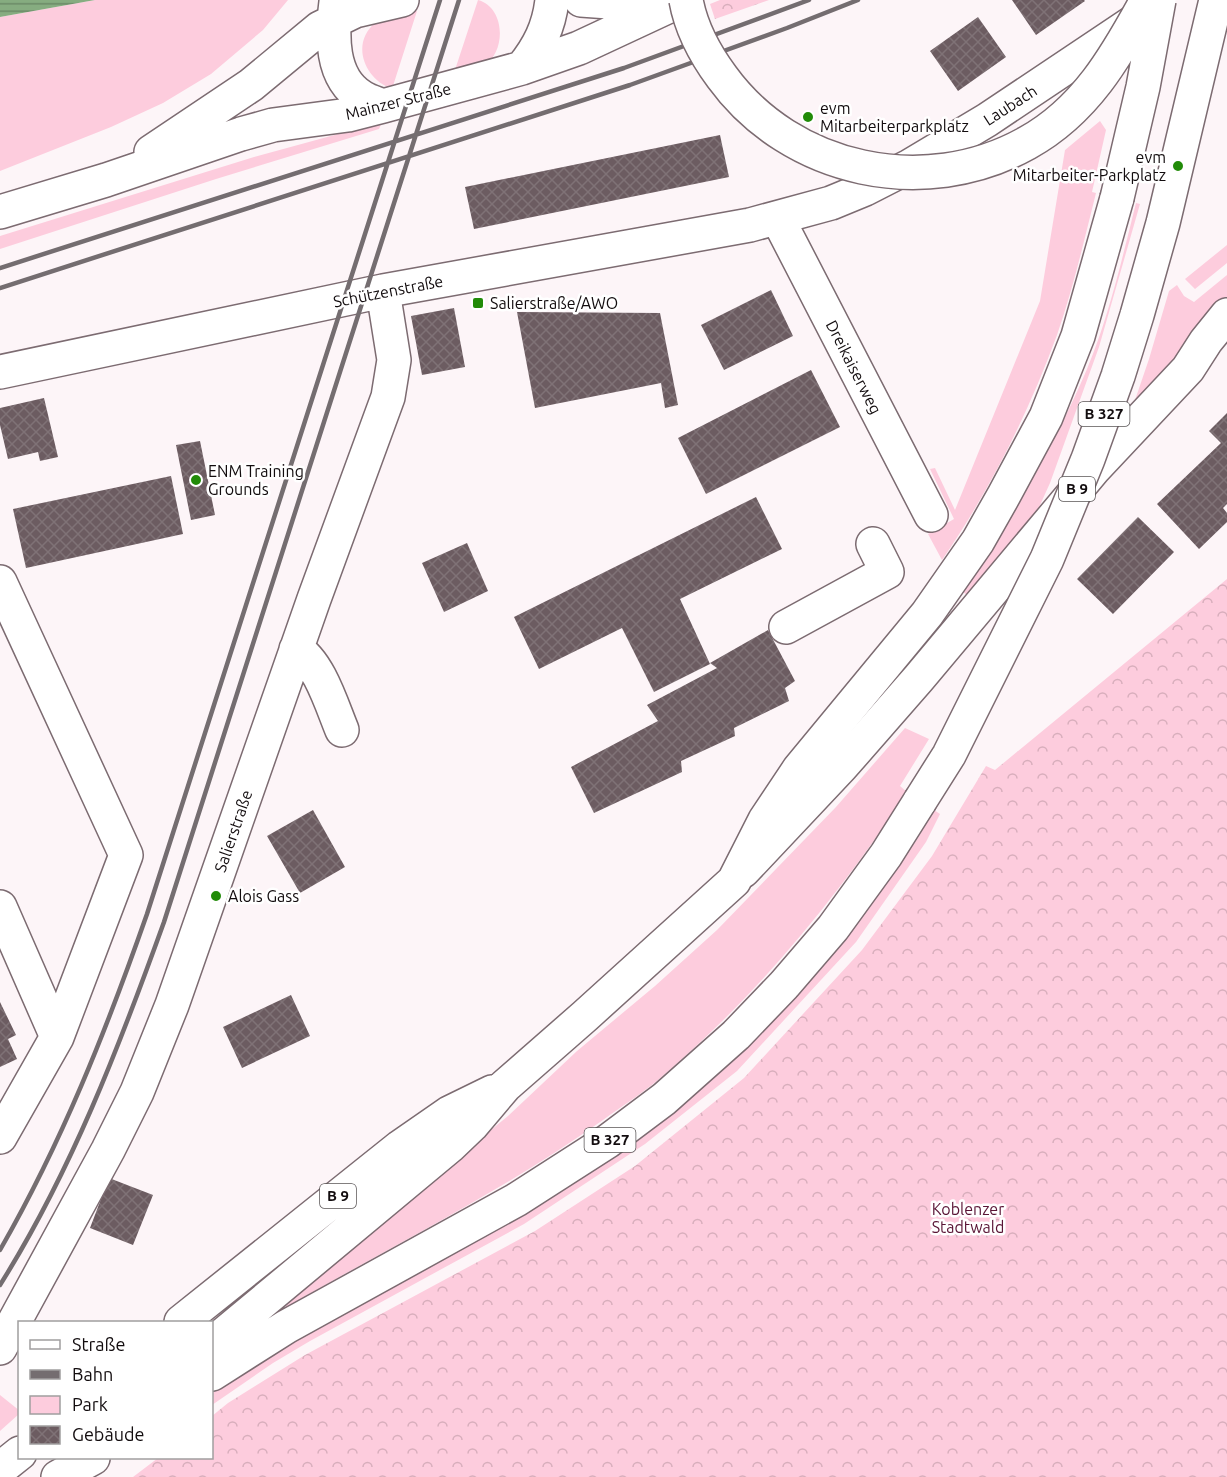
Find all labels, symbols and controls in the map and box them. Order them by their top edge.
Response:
street label: Mainzer Straße [343,79,453,123]
street label: Laubach [980,81,1040,129]
place label: evm Mitarbeiterparkplatz [820,99,969,135]
marker: evm Mitarbeiterparkplatz [801,110,815,124]
place label: evm Mitarbeiter-Parkplatz [1013,148,1166,184]
marker: evm Mitarbeiter-Parkplatz [1171,159,1185,173]
street label: Schützenstraße [332,272,444,310]
place label: Salierstraße/AWO [490,294,618,312]
marker: Salierstraße/AWO [471,296,485,310]
street label: Dreikaiserweg [823,317,885,417]
road number: B 327 [1078,402,1130,426]
place label: ENM Training Grounds [208,462,304,498]
marker: ENM Training Grounds [189,473,203,487]
road number: B 9 [1059,477,1095,501]
street label: Salierstraße [211,788,255,874]
place label: Alois Gass [228,887,299,905]
marker: Alois Gass [209,889,223,903]
road number: B 327 [584,1128,636,1152]
road number: B 9 [320,1184,356,1208]
park label: Koblenzer Stadtwald [932,1200,1004,1236]
legend [18,1321,213,1459]
text: Straße [72,1334,125,1354]
text: Bahn [72,1364,113,1384]
text: Park [72,1394,108,1414]
text: Gebäude [72,1424,144,1444]

